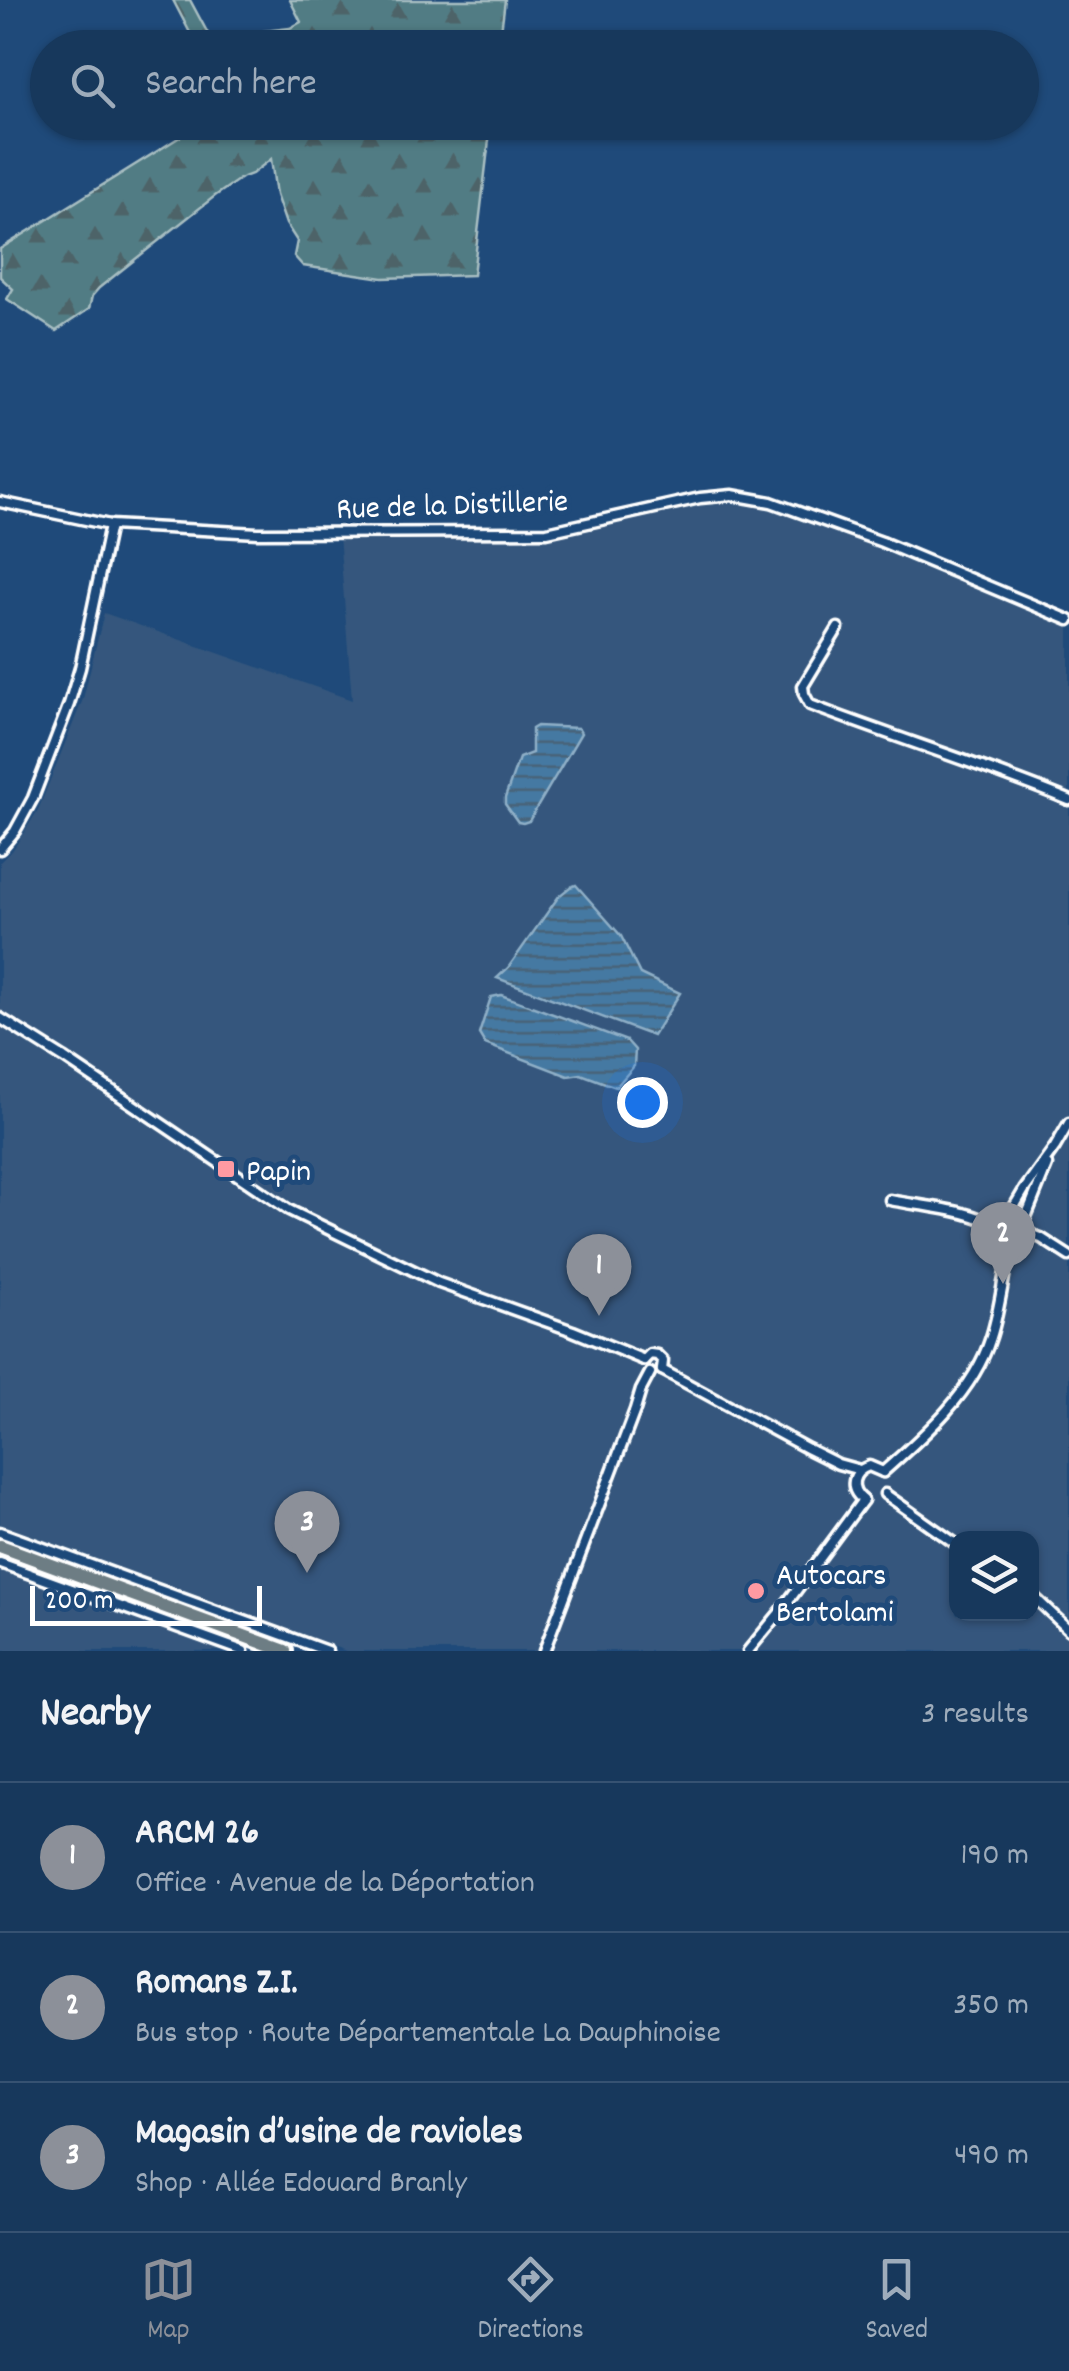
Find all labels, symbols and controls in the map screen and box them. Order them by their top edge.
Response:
search box [30,30,1039,140]
icon: search [65,58,120,113]
text: Search here [145,58,317,113]
street label: Rue de la Distillerie [336,481,569,535]
your location [617,1077,668,1128]
place label: Papin [246,1151,311,1197]
marker: Papin [215,1158,237,1180]
pin: 2 [970,1202,1036,1284]
pin: 1 [566,1234,632,1316]
pin: 3 [274,1490,340,1573]
map controls [949,1531,1039,1621]
button: layers [949,1531,1039,1621]
place label: Autocars Bertolami [776,1555,894,1638]
marker: Autocars Bertolami [745,1580,767,1602]
scale bar [30,1581,262,1626]
text: 200 m [45,1583,113,1623]
text: Nearby [40,1686,150,1746]
text: 3 results [921,1693,1029,1739]
text: ARCM 26 [135,1807,259,1862]
text: 1 [69,1834,76,1880]
text: 190 m [961,1834,1029,1880]
text: Office · Avenue de la Déportation [135,1862,535,1908]
text: Romans Z.I. [135,1957,298,2012]
text: 2 [66,1984,79,2030]
text: 350 m [953,1984,1029,2030]
text: Bus stop · Route Départementale La Dauphinoise [135,2012,721,2058]
text: Magasin d’usine de ravioles [135,2107,523,2162]
text: 3 [65,2134,80,2180]
text: 490 m [954,2134,1029,2180]
text: Shop · Allée Edouard Branly [135,2162,467,2208]
tab: Map [141,2252,196,2352]
tab: Directions [478,2252,584,2352]
tab: Saved [866,2252,928,2352]

